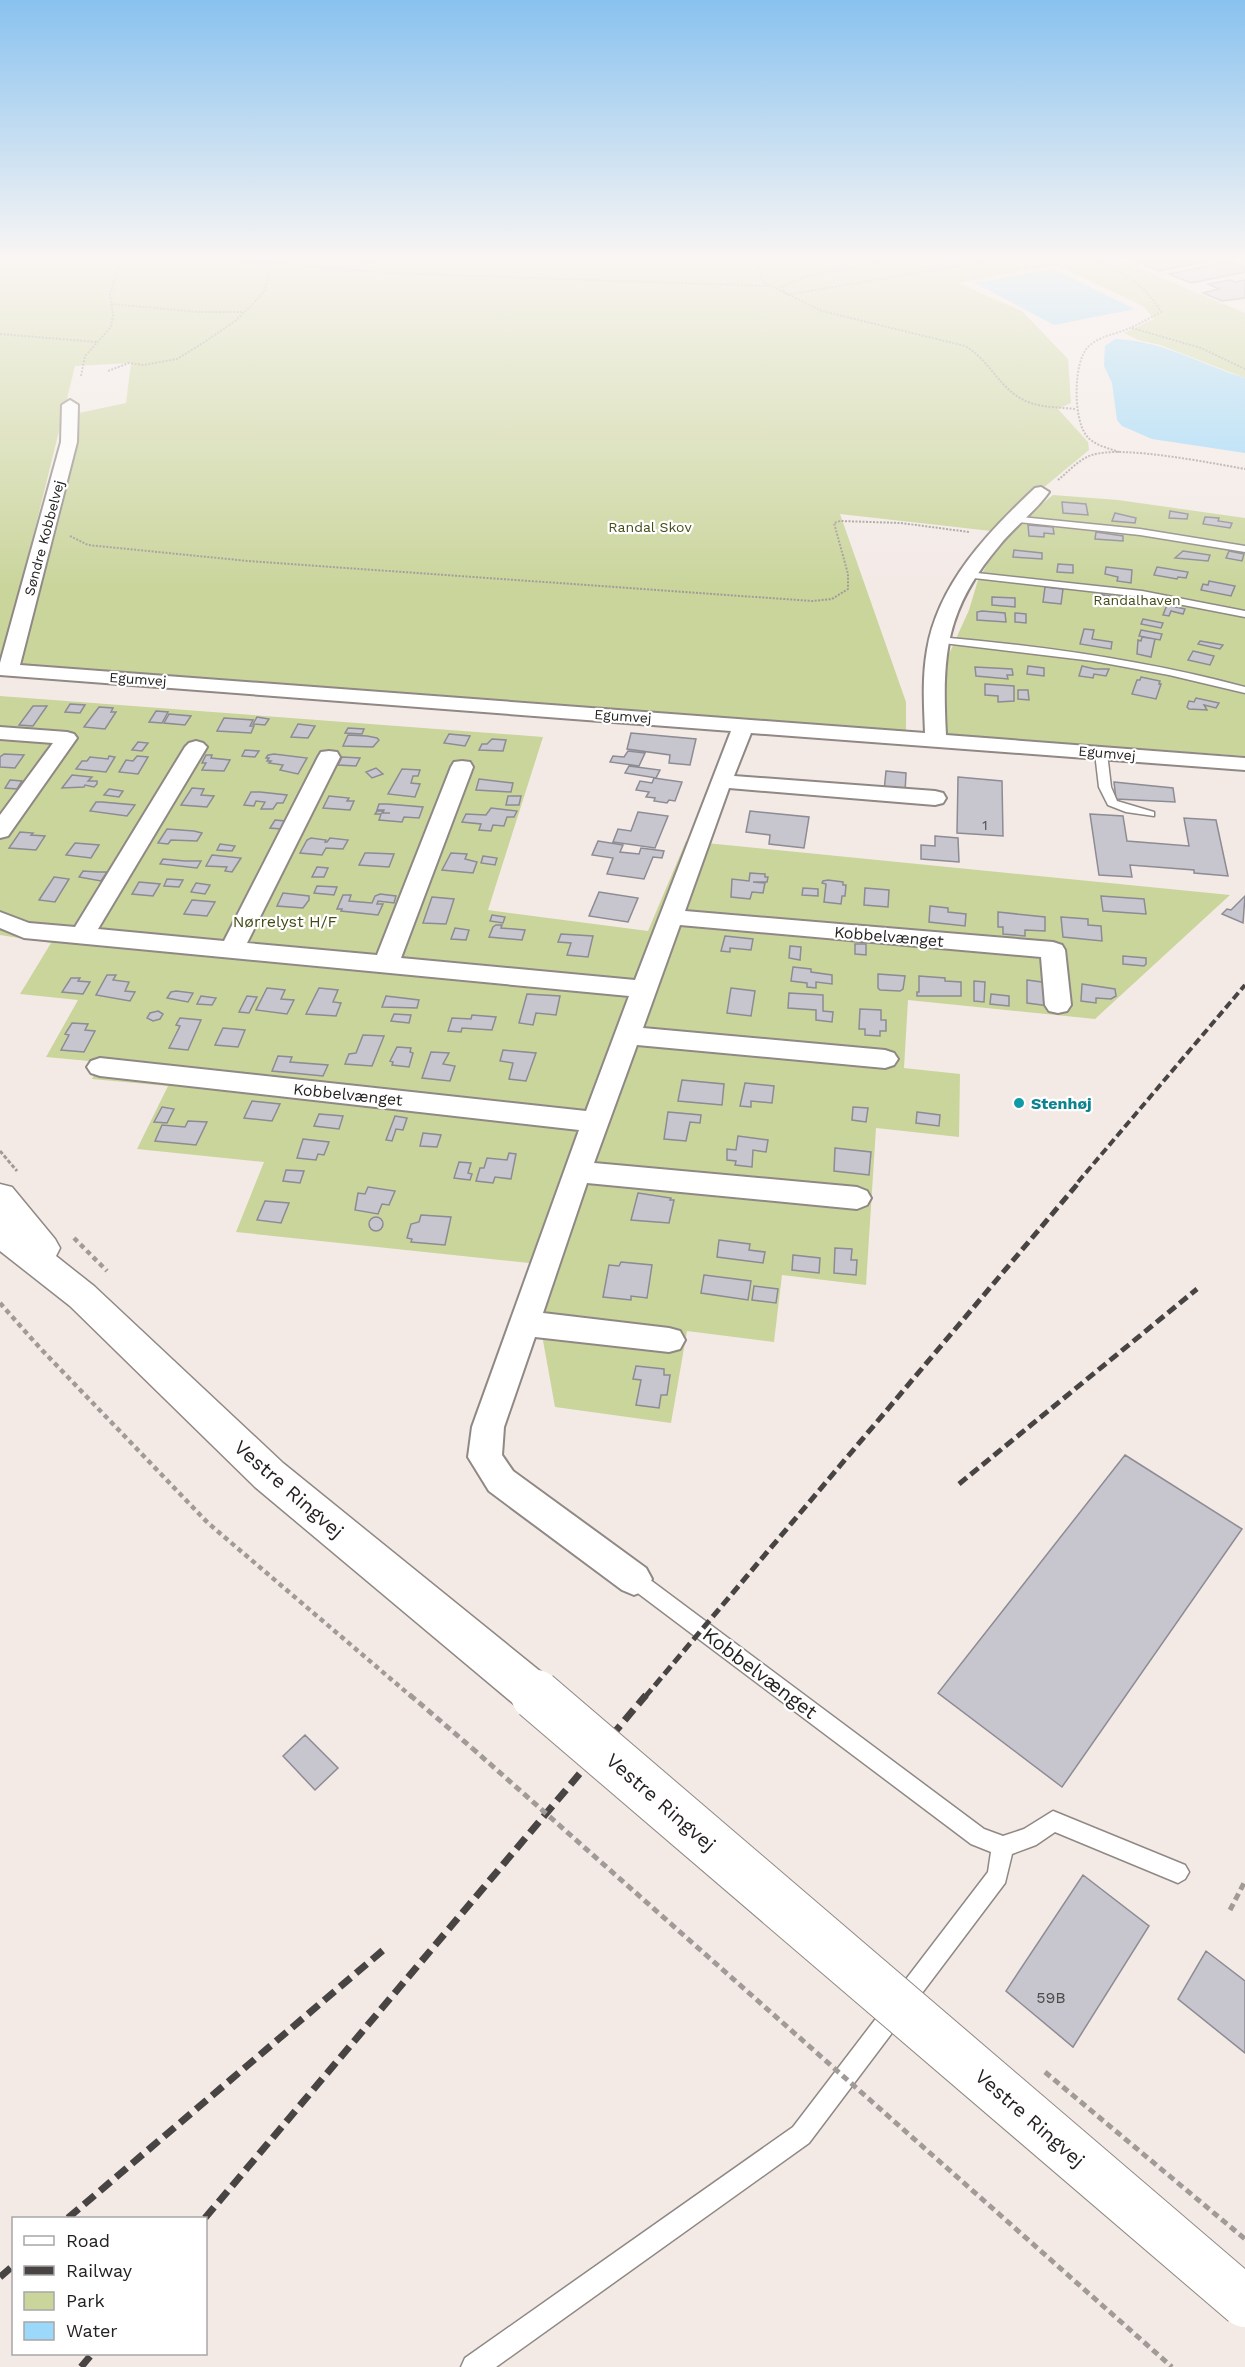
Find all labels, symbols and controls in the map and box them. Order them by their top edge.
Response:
street label: Søndre Kobbelvej [21,479,67,597]
park label: Randal Skov [608,519,692,535]
park label: Randalhaven [1093,592,1181,608]
street label: Egumvej [109,669,167,689]
street label: Egumvej [594,706,652,726]
street label: Egumvej [1078,743,1136,763]
house number: 1 [982,817,988,833]
park label: Nørrelyst H/F [233,912,338,931]
street label: Kobbelvænget [833,922,945,951]
street label: Kobbelvænget [292,1079,404,1110]
place label: Stenhøj [1031,1094,1092,1113]
marker: Stenhøj [1012,1096,1026,1110]
street label: Vestre Ringvej [229,1435,349,1543]
street label: Kobbelvænget [698,1622,823,1724]
street label: Vestre Ringvej [601,1748,721,1856]
house number: 59B [1036,1988,1066,2007]
street label: Vestre Ringvej [970,2064,1090,2172]
legend [12,2217,207,2355]
text: Road [66,2230,110,2251]
text: Railway [66,2260,133,2281]
text: Park [66,2290,105,2311]
text: Water [66,2320,118,2341]

